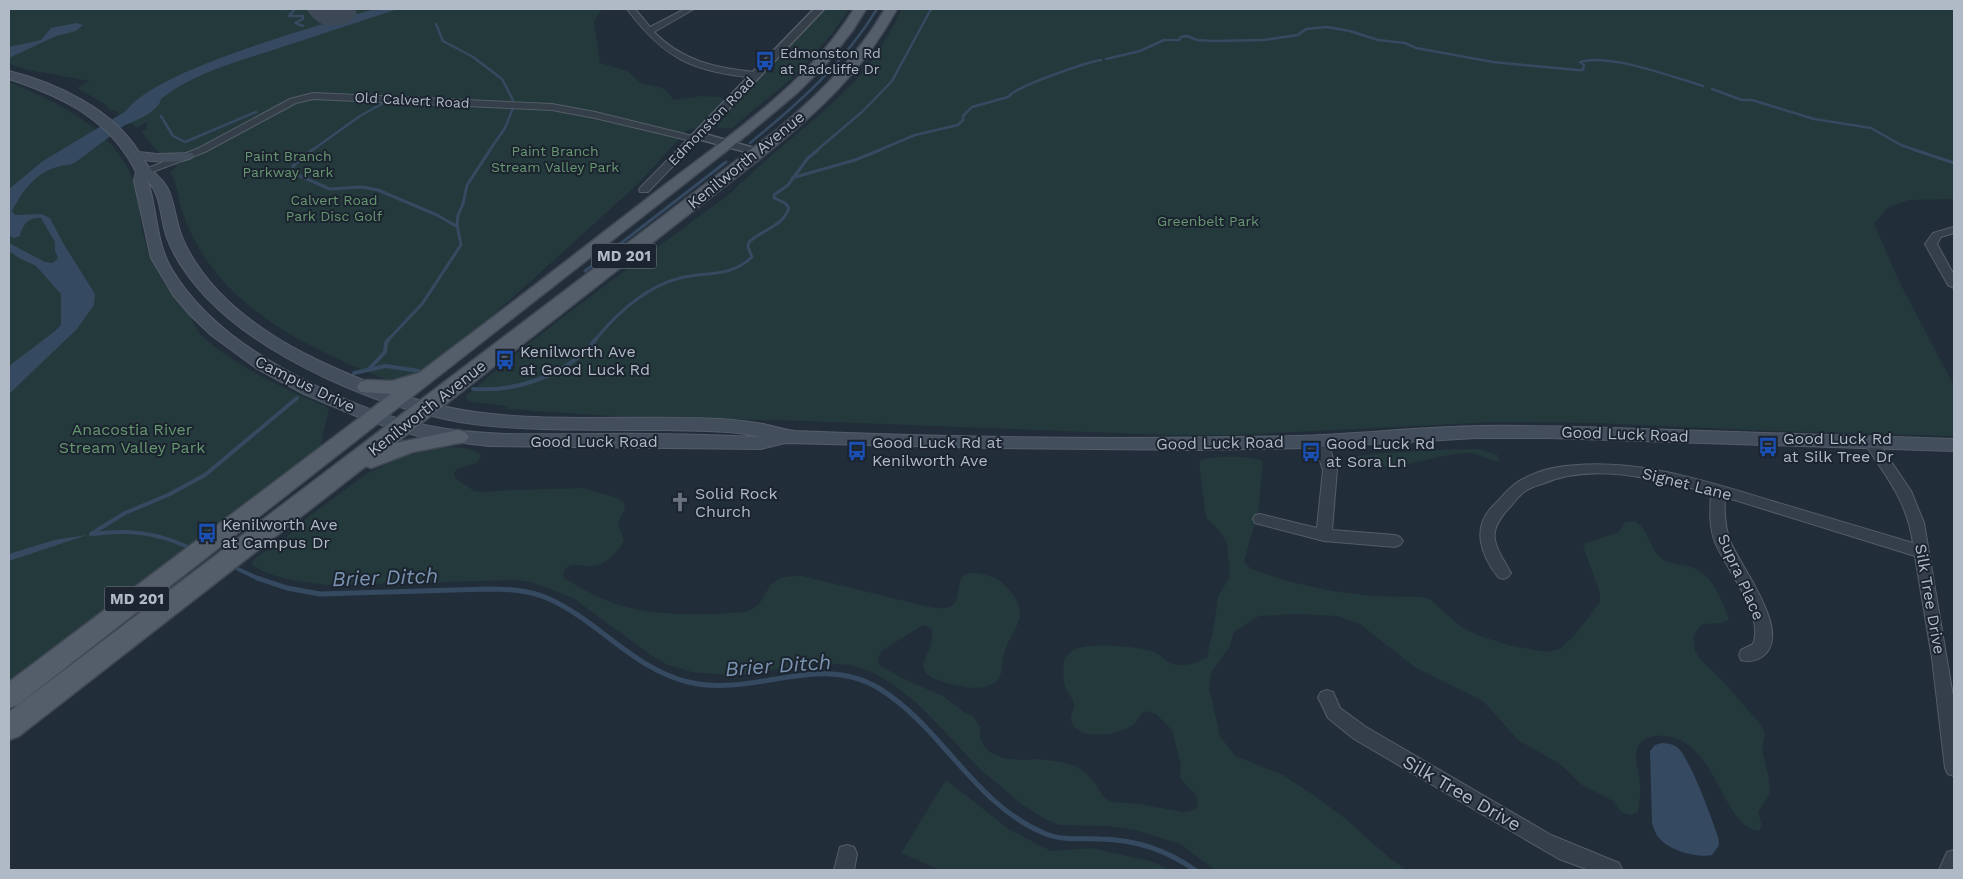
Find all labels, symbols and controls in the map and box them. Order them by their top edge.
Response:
place label: Edmonston Rd at Radcliffe Dr [780,45,881,77]
bus stop icon: Edmonston Rd at Radcliffe Dr [754,50,776,72]
street label: Edmonston Road [665,73,757,169]
street label: Old Calvert Road [354,89,470,111]
street label: Kenilworth Avenue [684,107,808,213]
park label: Paint Branch Stream Valley Park [491,143,619,175]
park label: Paint Branch Parkway Park [243,148,334,180]
park label: Calvert Road Park Disc Golf [286,192,383,224]
park label: Greenbelt Park [1157,213,1259,229]
road number: MD 201 [592,244,656,268]
place label: Kenilworth Ave at Good Luck Rd [520,342,650,379]
bus stop icon: Kenilworth Ave at Good Luck Rd [494,349,516,371]
street label: Campus Drive [252,352,358,416]
street label: Kenilworth Avenue [364,356,490,460]
park label: Anacostia River Stream Valley Park [59,420,205,457]
street label: Good Luck Road [1561,422,1689,446]
place label: Good Luck Rd at Silk Tree Dr [1783,429,1894,466]
street label: Good Luck Road [530,432,658,451]
street label: Good Luck Road [1156,432,1284,454]
place label: Good Luck Rd at Kenilworth Ave [872,433,1002,470]
place label: Good Luck Rd at Sora Ln [1326,434,1435,471]
bus stop icon: Good Luck Rd at Silk Tree Dr [1757,436,1779,458]
bus stop icon: Good Luck Rd at Kenilworth Ave [846,440,868,462]
bus stop icon: Good Luck Rd at Sora Ln [1300,441,1322,463]
street label: Signet Lane [1640,464,1734,504]
place label: Solid Rock Church [695,484,778,521]
church icon: Solid Rock Church [669,491,691,513]
place label: Kenilworth Ave at Campus Dr [222,515,338,552]
bus stop icon: Kenilworth Ave at Campus Dr [196,522,218,544]
street label: Supra Place [1714,531,1768,623]
street label: Silk Tree Drive [1911,542,1949,656]
water label: Brier Ditch [331,563,439,591]
road number: MD 201 [104,586,170,612]
water label: Brier Ditch [724,649,832,681]
street label: Silk Tree Drive [1399,750,1525,836]

